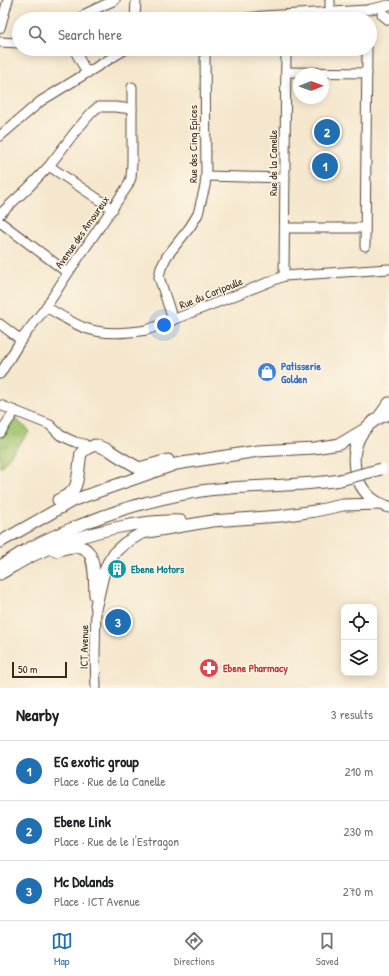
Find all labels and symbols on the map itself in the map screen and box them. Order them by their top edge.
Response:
north arrow [293,68,329,104]
street label: Rue des Cinq Epices [186,105,200,183]
pin: 2 [314,117,340,147]
street label: Rue de la Canelle [266,129,280,196]
pin: 1 [312,151,338,181]
street label: Avenue des Amoureux [52,193,112,271]
street label: Rue du Caripoulle [177,274,245,312]
your location [154,315,174,335]
place label: Patisserie Golden [281,359,321,386]
shop icon: Patisserie Golden [256,361,278,383]
building icon: Ebene Motors [106,558,128,580]
place label: Ebene Motors [131,562,185,576]
pin: 3 [105,607,131,637]
street label: ICT Avenue [77,624,91,669]
pharmacy icon: Ebene Pharmacy [198,657,220,679]
scale bar [12,660,67,679]
place label: Ebene Pharmacy [223,661,288,676]

